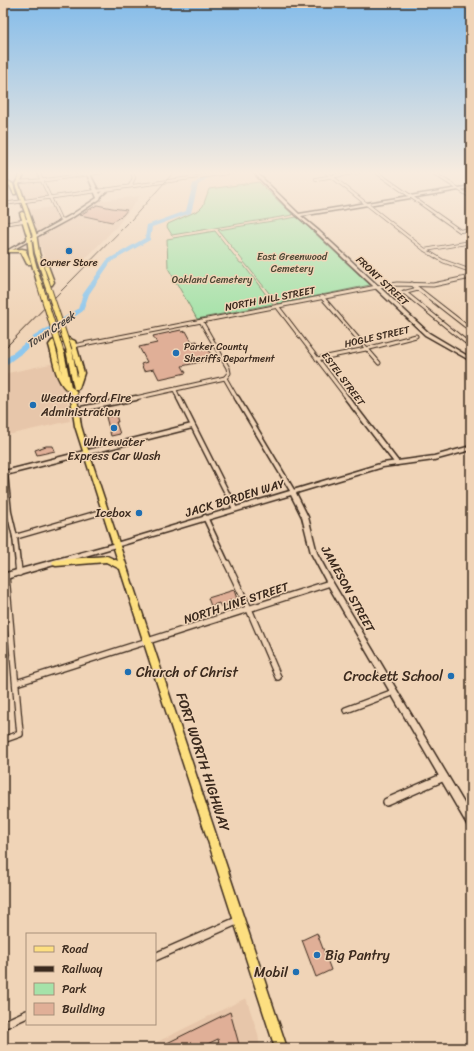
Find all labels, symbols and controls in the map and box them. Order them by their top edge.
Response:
marker: Corner Store [64,246,74,256]
park label: East Greenwood Cemetery [257,248,328,278]
street label: FRONT STREET [351,252,413,311]
place label: Corner Store [40,254,98,272]
park label: Oakland Cemetery [172,271,253,289]
street label: NORTH MILL STREET [223,281,317,317]
water label: Town Creek [23,305,81,353]
street label: HOGLE STREET [342,320,413,353]
place label: Parker County Sheriffs Department [184,338,276,368]
marker: Parker County Sheriffs Department [171,348,181,358]
street label: ESTEL STREET [317,348,370,411]
place label: Weatherford Fire Administration [40,387,131,423]
marker: Weatherford Fire Administration [28,400,38,410]
marker: Whitewater Express Car Wash [109,423,119,433]
place label: Whitewater Express Car Wash [67,431,161,467]
street label: JACK BORDEN WAY [181,472,288,524]
place label: Icebox [94,502,132,524]
marker: Icebox [134,508,144,518]
street label: JAMESON STREET [314,541,381,637]
street label: NORTH LINE STREET [181,575,293,630]
place label: Church of Christ [136,660,239,685]
place label: Crockett School [343,664,444,689]
marker: Church of Christ [123,667,133,677]
marker: Crockett School [446,671,456,681]
street label: FORT WORTH HIGHWAY [169,689,237,835]
legend [26,933,156,1025]
text: Road [62,938,89,960]
place label: Big Pantry [325,943,391,968]
marker: Big Pantry [312,950,322,960]
text: Railway [62,958,103,980]
place label: Mobil [254,960,289,985]
marker: Mobil [291,967,301,977]
text: Park [62,978,87,1000]
text: Building [62,998,105,1020]

